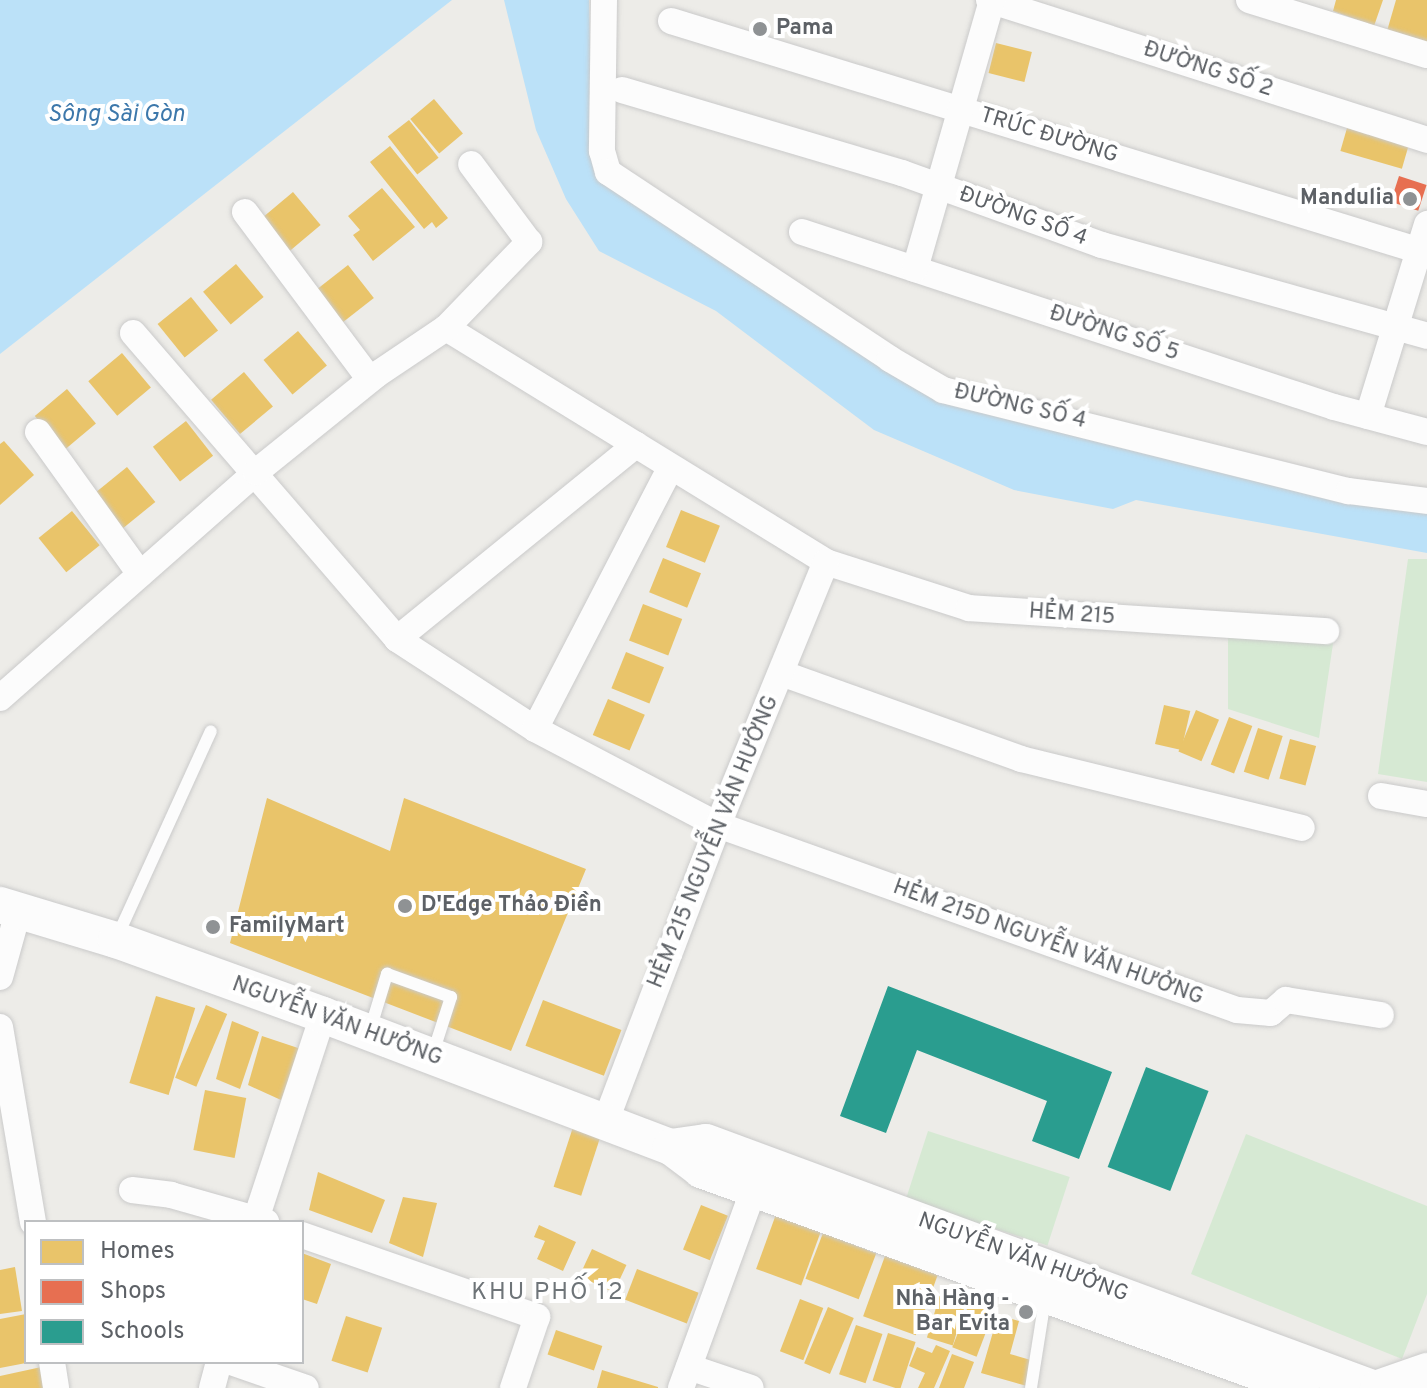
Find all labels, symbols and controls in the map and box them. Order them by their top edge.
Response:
place label: Pama [776,16,833,42]
marker: Pama [751,20,769,38]
street label: ĐƯỜNG SỐ 2 [1140,37,1276,103]
water label: Sông Sài Gòn [47,102,185,130]
street label: TRÚC ĐƯỜNG [977,102,1121,170]
street label: ĐƯỜNG SỐ 4 [955,182,1091,252]
place label: Mandulia [1300,186,1394,212]
marker: Mandulia [1401,190,1419,208]
street label: ĐƯỜNG SỐ 5 [1046,301,1182,367]
street label: ĐƯỜNG SỐ 4 [951,379,1089,435]
street label: HẺM 215 [1028,599,1116,631]
street label: HẺM 215 NGUYỄN VĂN HƯỞNG [643,691,785,993]
street label: HẺM 215D NGUYỄN VĂN HƯỞNG [889,874,1207,1012]
place label: D'Edge Thảo Điền [421,893,602,919]
marker: D'Edge Thảo Điền [396,897,414,915]
place label: FamilyMart [229,914,345,940]
marker: FamilyMart [204,918,222,936]
street label: NGUYỄN VĂN HƯỞNG [228,972,446,1072]
street label: NGUYỄN VĂN HƯỞNG [914,1208,1132,1308]
legend [24,1220,304,1364]
text: Homes [100,1237,175,1267]
text: Shops [100,1277,166,1307]
district label: KHU PHỐ 12 [471,1280,625,1308]
place label: Nhà Hàng - Bar Evita [895,1286,1010,1338]
marker: Nhà Hàng - Bar Evita [1017,1303,1035,1321]
text: Schools [100,1317,185,1347]

